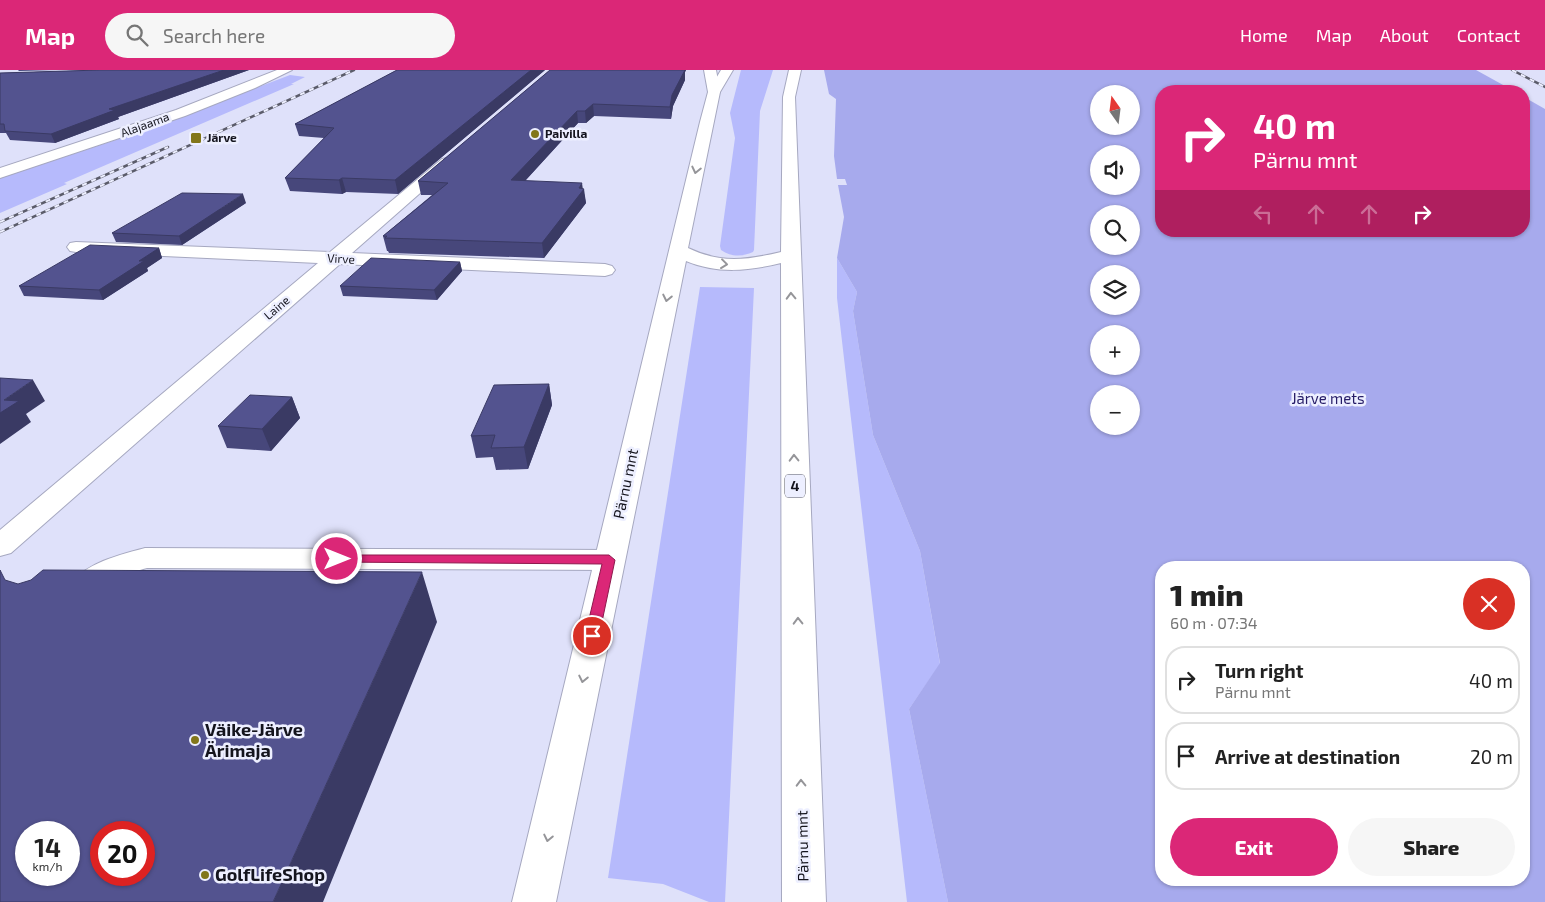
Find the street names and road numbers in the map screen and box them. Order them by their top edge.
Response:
street label: Alajaama [118,109,171,140]
street label: Virve [327,250,355,266]
street label: Laine [261,292,292,322]
street label: Pärnu mnt [609,447,641,521]
road number: 4 [785,474,805,498]
street label: Pärnu mnt [792,810,812,882]

